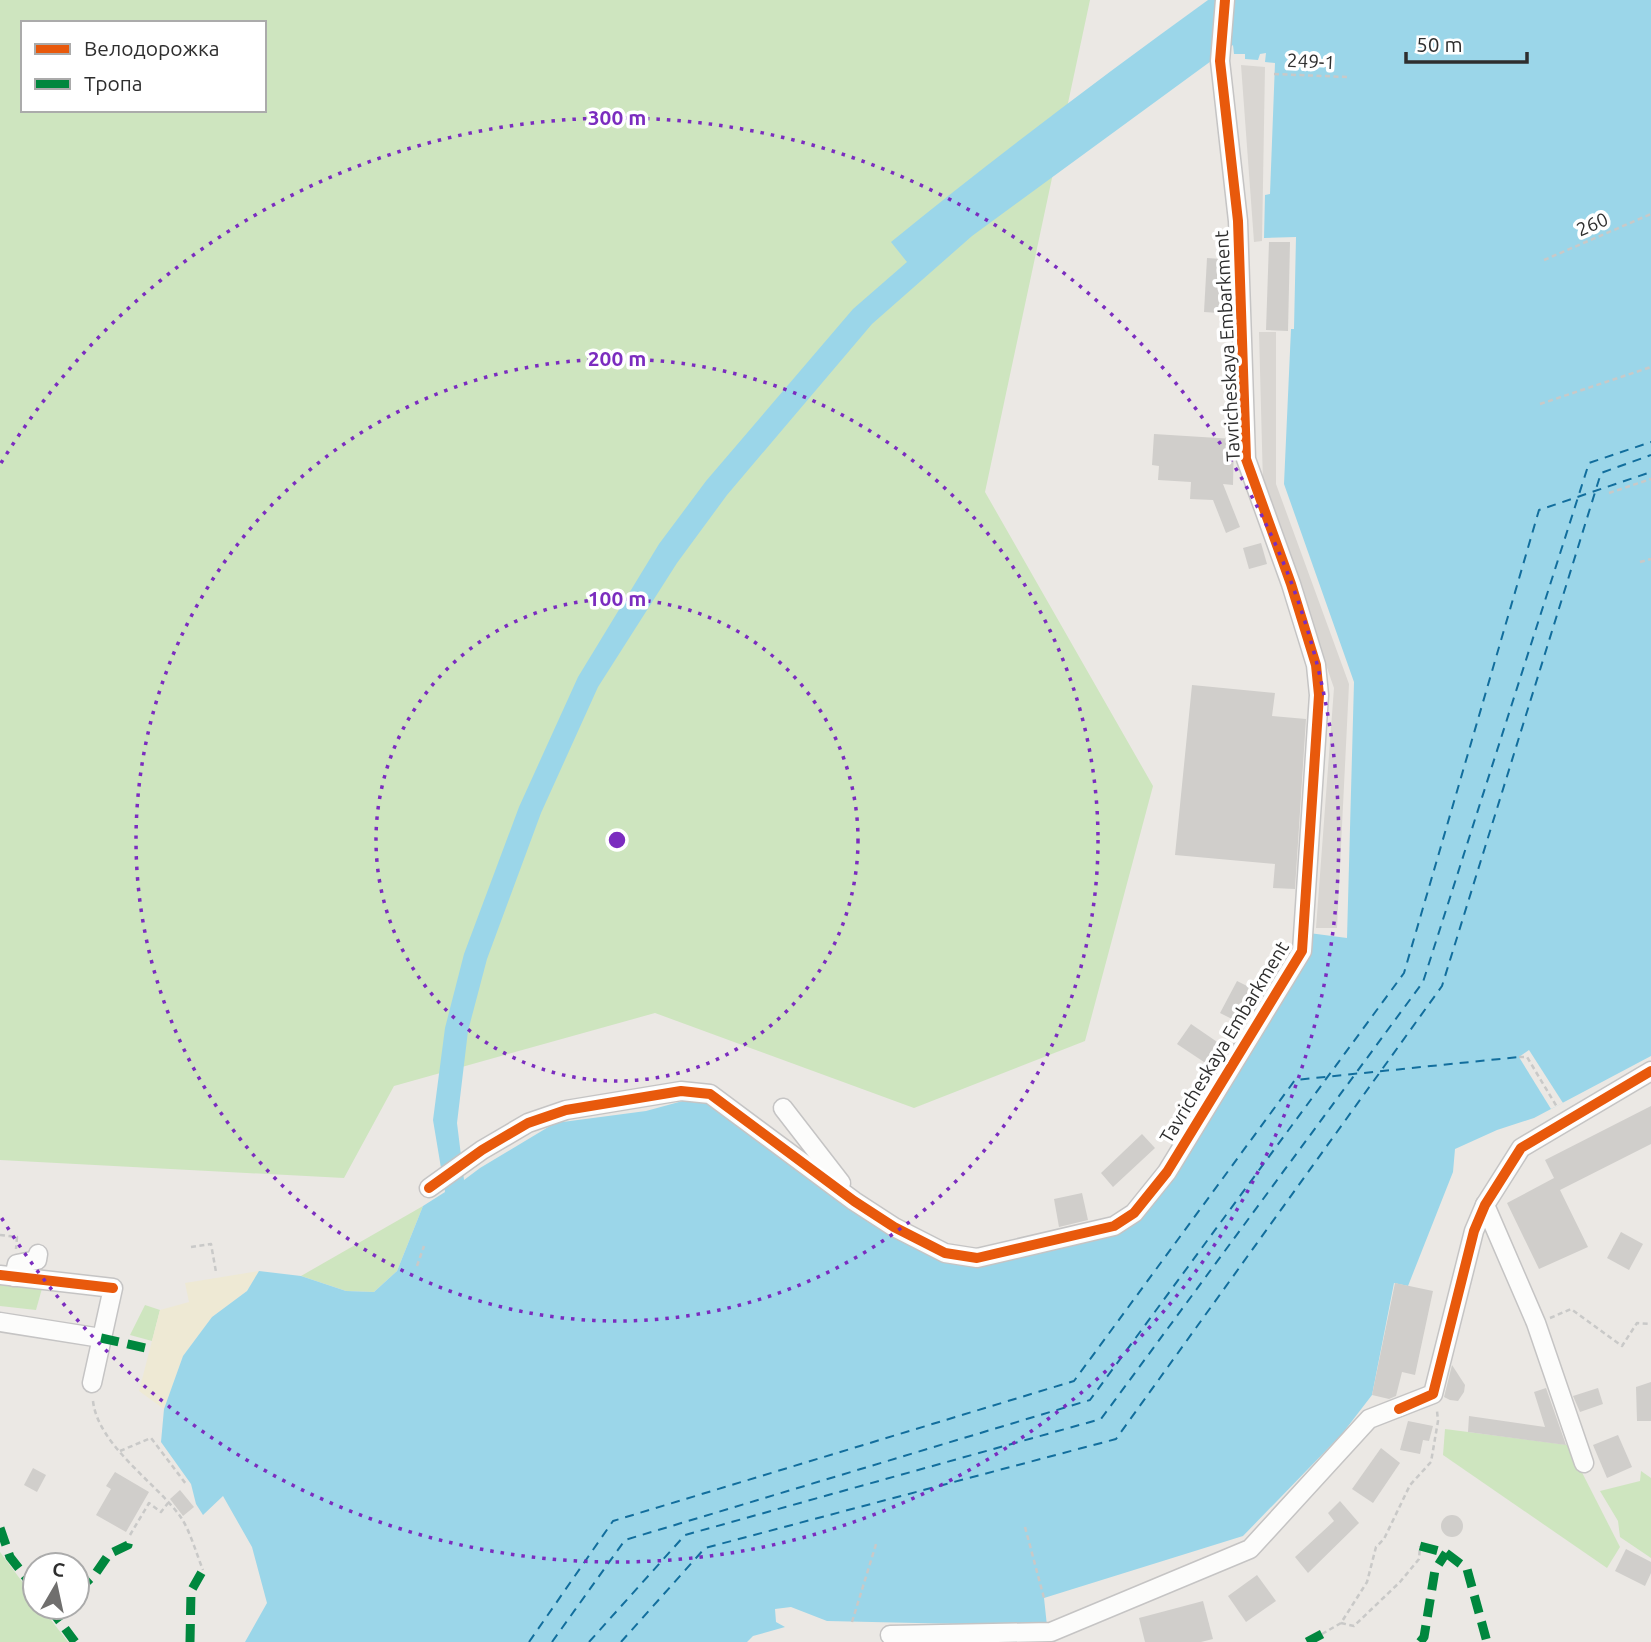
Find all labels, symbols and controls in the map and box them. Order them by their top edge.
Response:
legend [21,21,266,112]
scale bar [1406,21,1527,65]
text: 50 m [1416,32,1463,56]
text: Велодорожка [84,36,220,60]
street label: 249-1 [1286,49,1336,73]
text: Тропа [84,71,143,95]
text: 300 m [588,105,646,129]
street label: 260 [1573,208,1611,240]
street label: Tavricheskaya Embarkment [1210,229,1244,462]
text: 200 m [588,346,646,370]
text: 100 m [588,586,646,610]
centre of rings [605,828,629,852]
street label: Tavricheskaya Embarkment [1155,937,1293,1147]
north arrow [21,1551,91,1621]
text: С [51,1557,66,1581]

